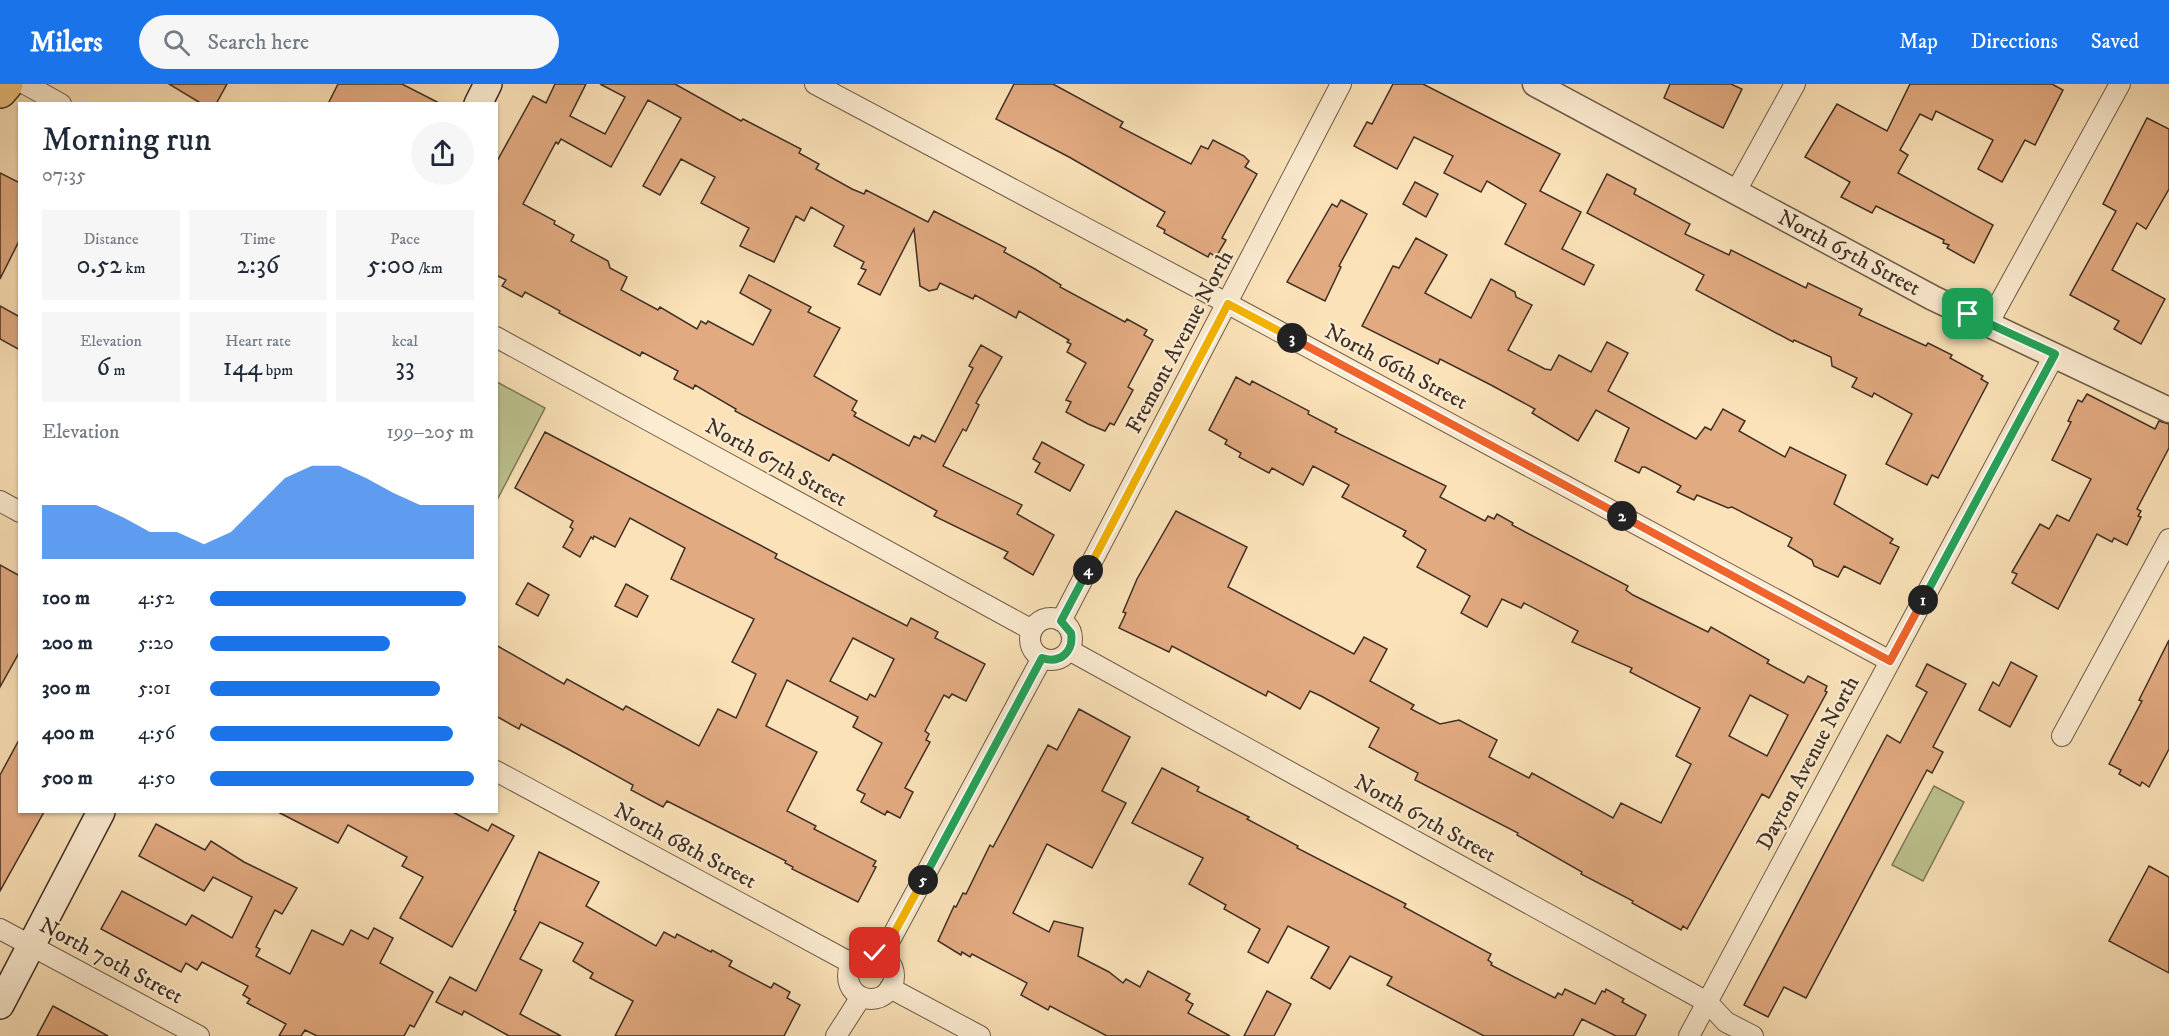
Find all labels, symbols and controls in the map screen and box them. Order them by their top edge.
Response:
search box [139,15,559,69]
text: Milers [30,25,103,60]
icon: search [160,26,193,59]
text: Search here [208,29,309,56]
text: Map [1899,29,1938,55]
text: Directions [1971,29,2058,55]
text: Saved [2091,29,2139,55]
text: Morning run [42,120,211,161]
button: share [411,122,474,185]
text: 07:35 [42,163,86,188]
street label: North 65th Street [1773,204,1925,302]
text: Distance [83,229,139,249]
text: Time [241,229,275,249]
text: Pace [390,229,420,249]
street label: Fremont Avenue North [1120,246,1240,438]
text: 0.52 [77,249,122,282]
text: 2:36 [237,249,279,282]
text: 5:00 [367,249,415,282]
text: km [122,258,145,278]
text: /km [415,258,443,278]
pin [1942,288,1993,339]
icon: arrive [1951,297,1984,330]
street label: North 66th Street [1320,318,1472,416]
pin: 3 [1277,323,1307,353]
text: 3 [1289,328,1295,348]
text: Elevation [80,331,142,351]
text: Heart rate [225,331,291,351]
text: kcal [392,331,418,351]
text: 6 [97,351,110,384]
text: 144 [223,351,262,384]
text: 33 [395,351,415,384]
text: m [110,360,126,380]
text: bpm [262,360,293,380]
street label: North 67th Street [700,413,852,513]
text: Elevation [42,420,119,445]
text: 199–205 m [386,420,474,445]
pin: 2 [1607,501,1637,531]
text: 2 [1618,506,1626,526]
pin: 4 [1073,555,1103,585]
text: 4 [1083,560,1093,580]
pin: 1 [1908,585,1938,615]
text: 100 m [42,586,90,611]
text: 4:52 [138,586,175,611]
text: 1 [1920,590,1926,610]
text: 200 m [42,631,93,656]
text: 5:20 [138,631,174,656]
street label: Dayton Avenue North [1751,671,1865,855]
text: 300 m [42,676,90,701]
text: 5:01 [138,676,171,701]
text: 400 m [42,721,94,746]
text: 4:56 [138,721,175,746]
text: 500 m [42,766,93,791]
text: 4:50 [138,766,175,791]
street label: North 67th Street [1349,769,1501,869]
street label: North 68th Street [609,797,761,895]
pin: 5 [908,865,938,895]
text: 5 [919,870,927,890]
street label: North 70th Street [35,912,187,1010]
pin [849,927,900,978]
icon: check [858,936,891,969]

